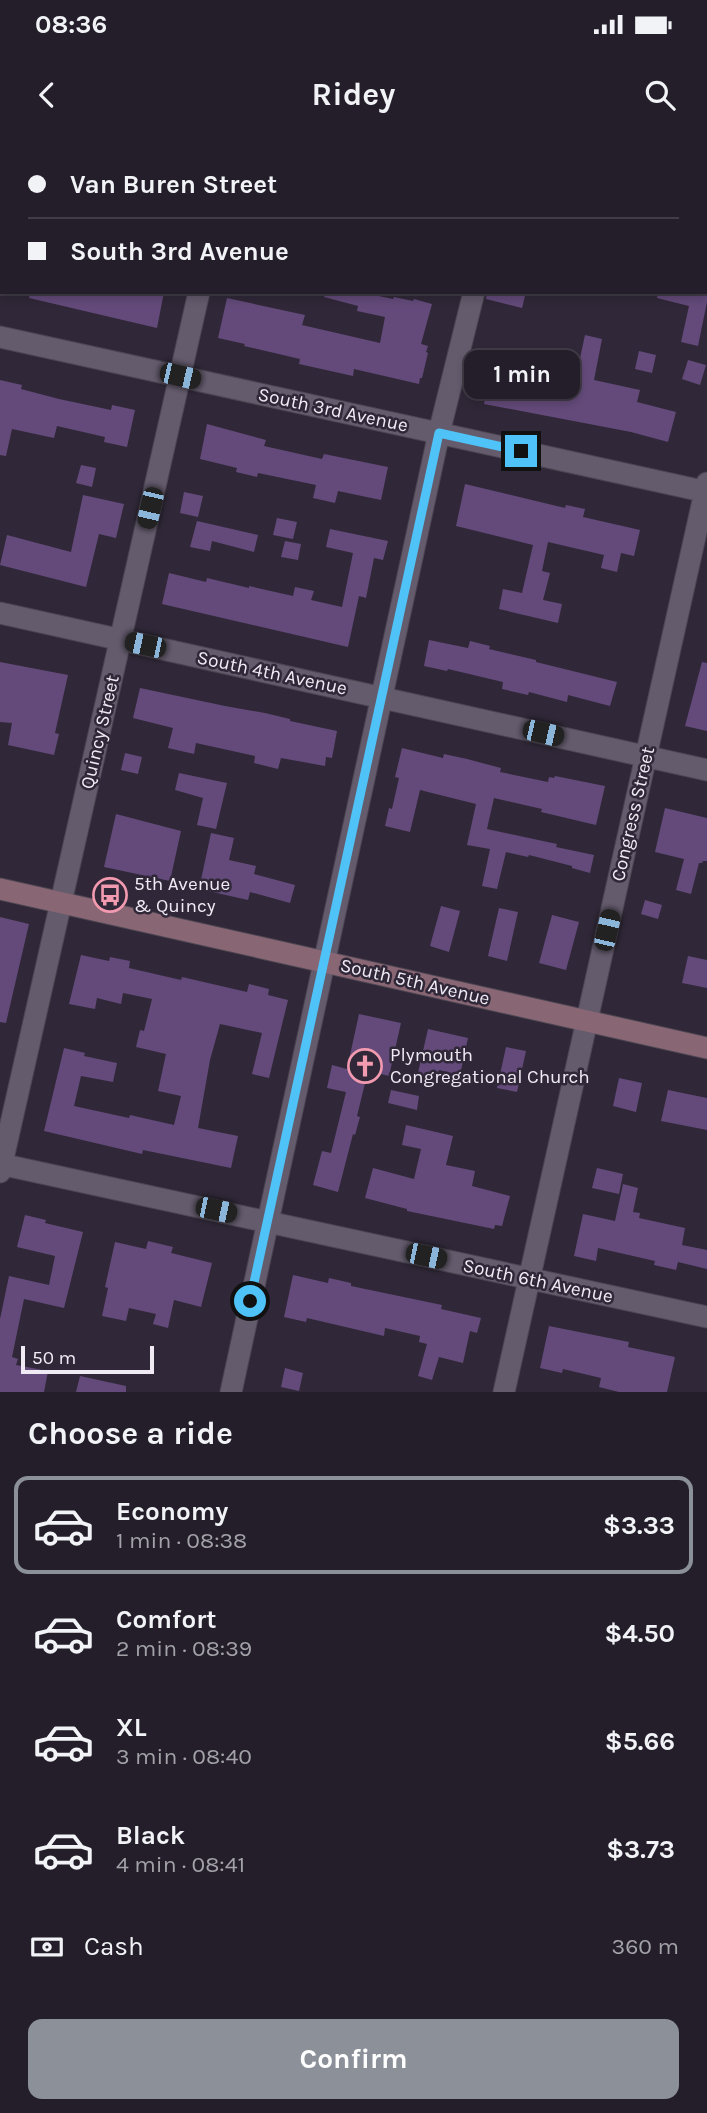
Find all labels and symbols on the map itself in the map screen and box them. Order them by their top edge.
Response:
callout: 1 min [463,350,579,398]
car [158,361,203,391]
street label: South 3rd Avenue [256,383,410,437]
route end [505,435,537,467]
car [136,485,165,531]
car [123,630,168,660]
street label: South 4th Avenue [195,646,349,700]
street label: Quincy Street [76,673,124,791]
car [521,718,566,748]
street label: Congress Street [607,745,659,883]
place label: 5th Avenue & Quincy [134,873,230,917]
bus stop icon: 5th Avenue & Quincy [91,876,129,914]
car [593,907,622,953]
street label: South 5th Avenue [338,954,492,1010]
place label: Plymouth Congregational Church [390,1044,590,1088]
church icon: Plymouth Congregational Church [346,1047,384,1085]
car [194,1195,239,1225]
car [404,1241,449,1271]
street label: South 6th Avenue [461,1254,615,1308]
route start [234,1285,266,1317]
scale bar [21,1343,154,1375]

